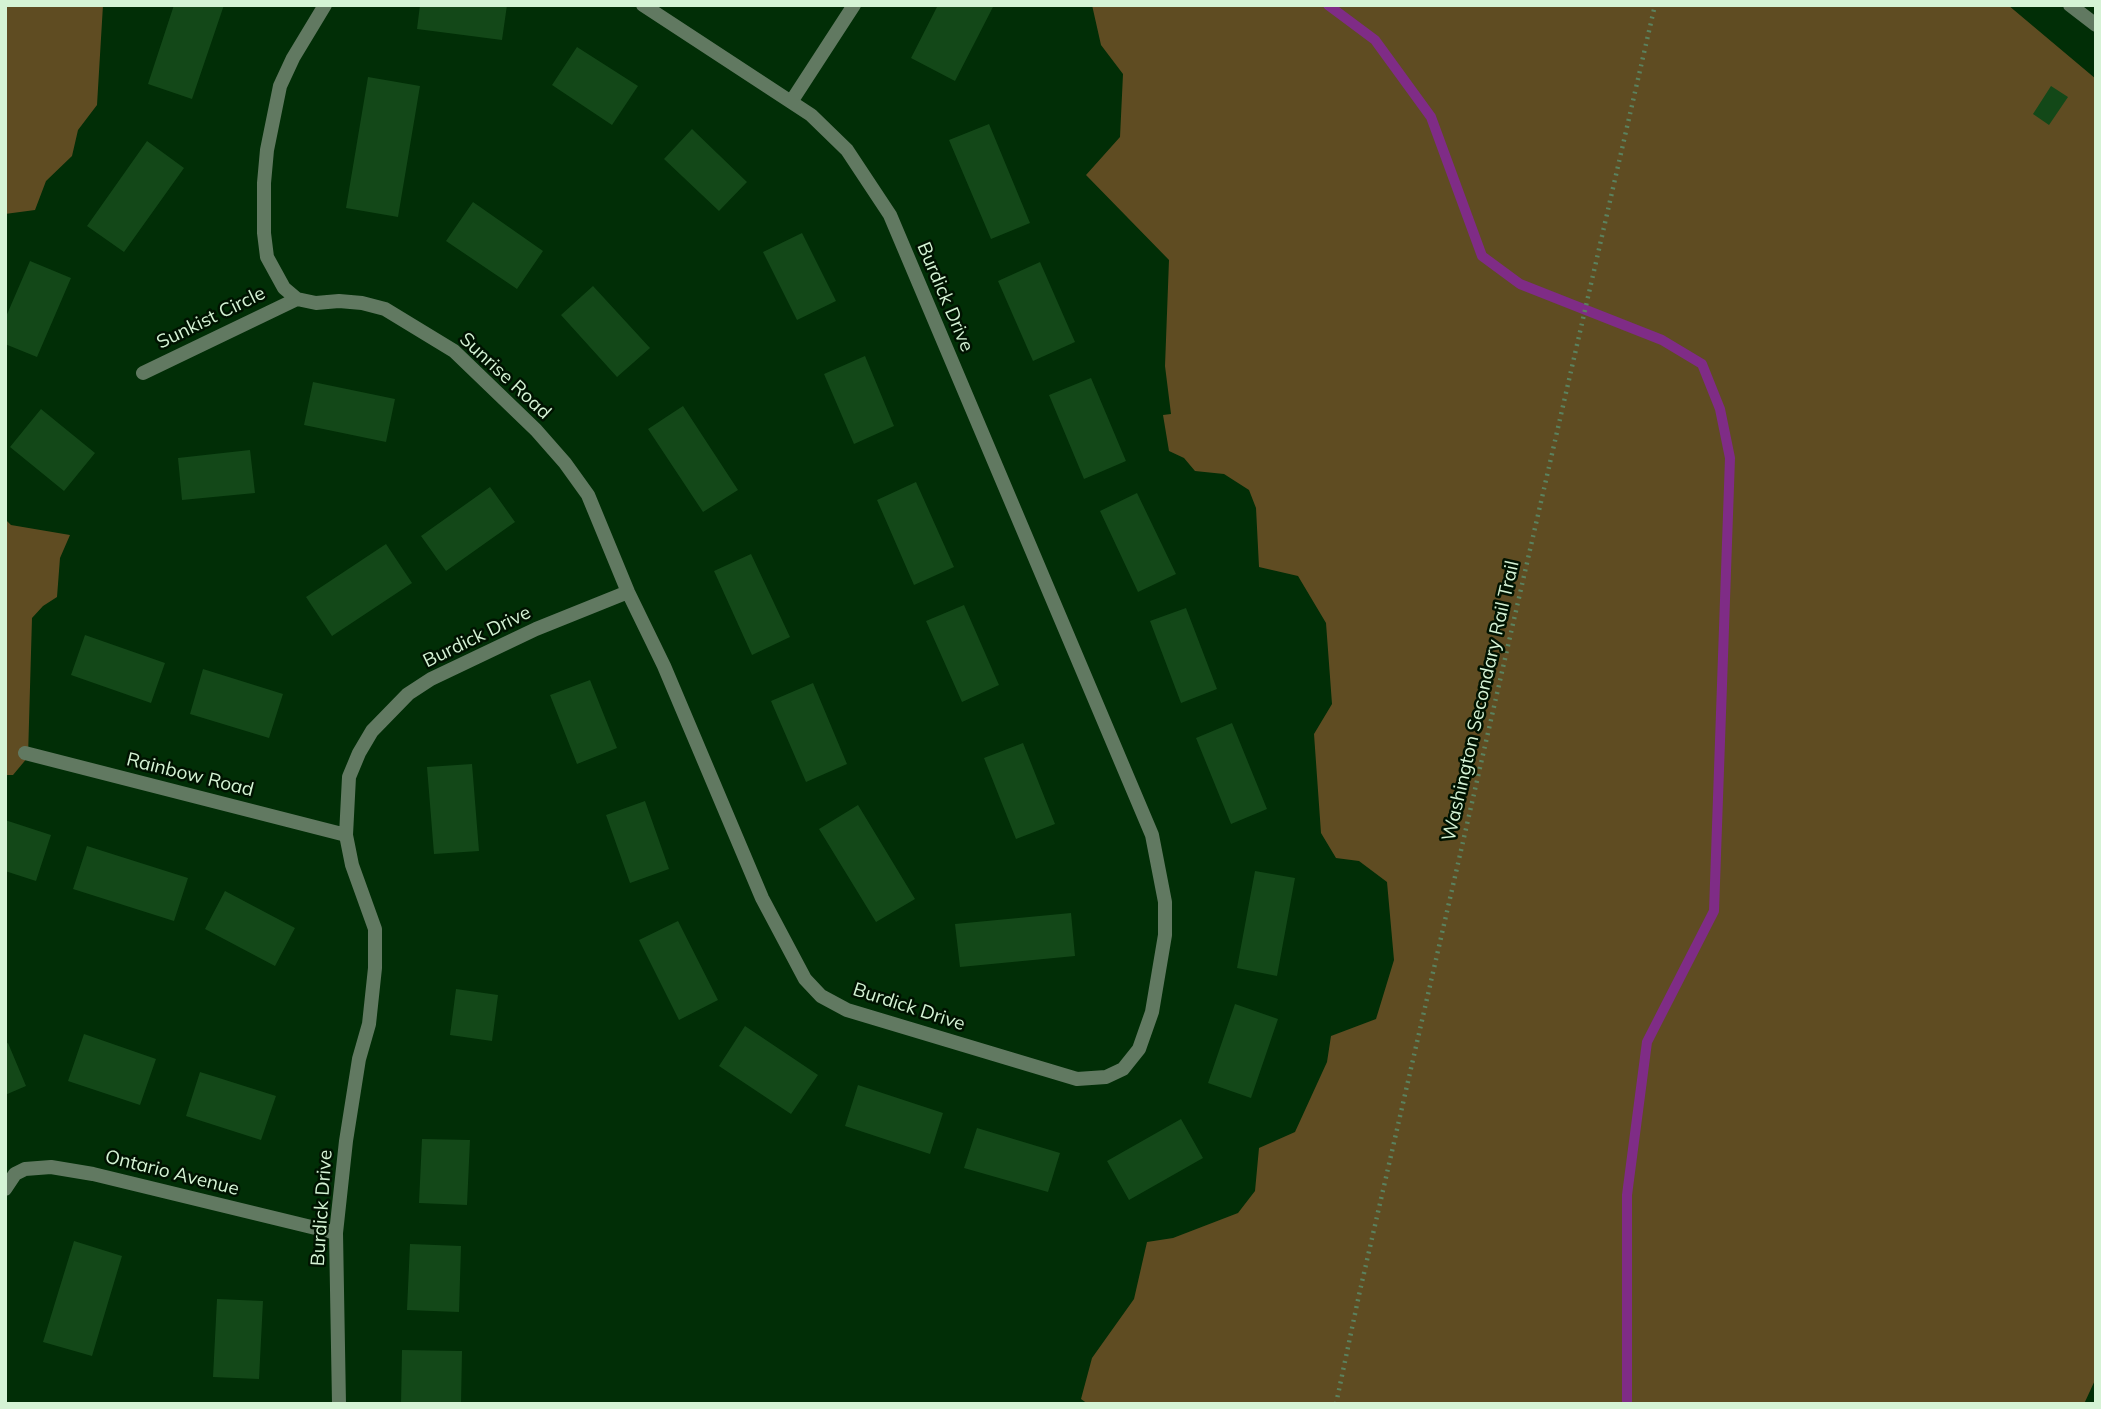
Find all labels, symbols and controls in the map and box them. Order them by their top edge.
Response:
street label: Burdick Drive [912,239,978,355]
street label: Sunkist Circle [153,282,269,354]
street label: Sunrise Road [455,328,555,424]
street label: Washington Secondary Rail Trail [1438,559,1524,843]
street label: Burdick Drive [420,601,534,673]
street label: Rainbow Road [124,748,256,802]
street label: Burdick Drive [850,978,968,1036]
street label: Ontario Avenue [103,1145,241,1201]
street label: Burdick Drive [307,1149,337,1267]

